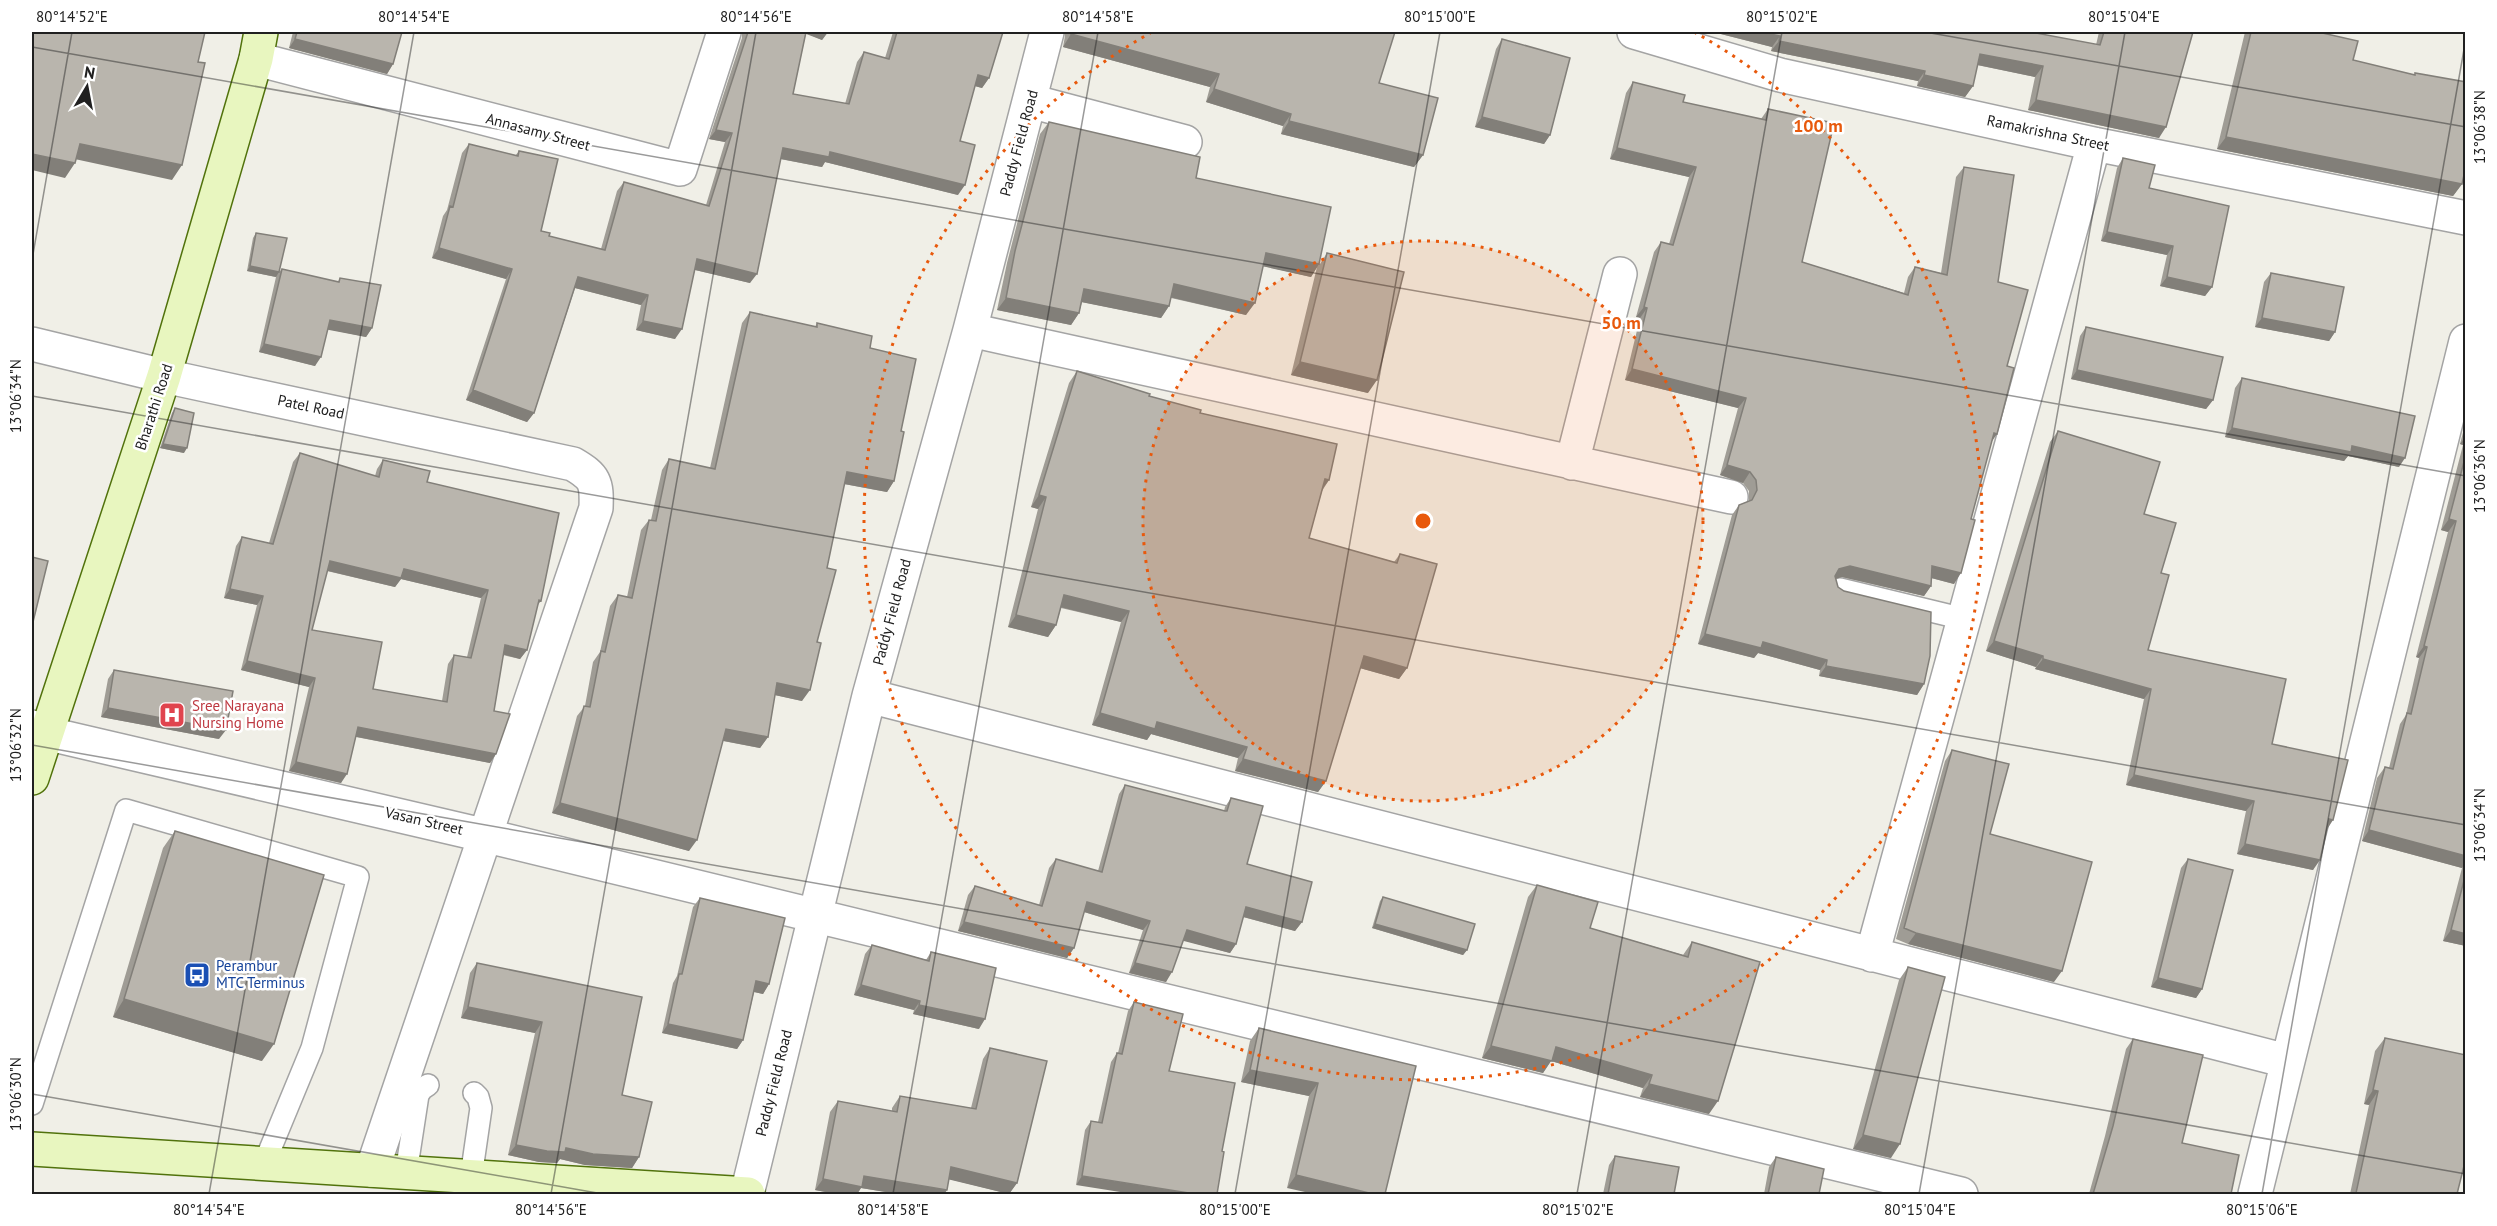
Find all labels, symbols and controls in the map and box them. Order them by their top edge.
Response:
text: 80°14'52"E [36,7,108,26]
text: 80°14'54"E [378,7,450,26]
text: 80°14'56"E [720,7,792,26]
text: 80°14'58"E [1062,7,1134,26]
text: 80°15'00"E [1404,7,1476,26]
text: 80°15'02"E [1746,7,1818,26]
text: 80°15'04"E [2088,7,2160,26]
north arrow [57,57,117,117]
text: N [83,61,97,83]
street label: Paddy Field Road [995,88,1042,198]
text: 13°06'38"N [2470,90,2489,164]
street label: Annasamy Street [484,108,592,155]
street label: Ramakrishna Street [1985,110,2111,155]
text: 100 m [1793,114,1843,137]
text: 50 m [1601,311,1641,334]
text: 13°06'34"N [6,359,25,433]
street label: Bharathi Road [131,361,176,453]
street label: Patel Road [276,390,346,423]
text: 13°06'36"N [2470,439,2489,513]
centre of rings [1413,511,1433,531]
street label: Paddy Field Road [868,557,915,667]
place label: Sree Narayana Nursing Home [192,696,284,732]
hospital icon: Sree Narayana Nursing Home [157,700,187,730]
text: 13°06'32"N [6,708,25,782]
text: 13°06'34"N [2470,788,2489,862]
street label: Vasan Street [382,802,465,839]
place label: Perambur MTC Terminus [216,956,305,992]
bus stop icon: Perambur MTC Terminus [182,960,212,990]
street label: Paddy Field Road [751,1027,796,1138]
text: 13°06'30"N [6,1057,25,1131]
text: 80°14'54"E [173,1200,245,1219]
text: 80°14'56"E [515,1200,587,1219]
text: 80°14'58"E [857,1200,929,1219]
text: 80°15'00"E [1199,1200,1271,1219]
text: 80°15'02"E [1542,1200,1614,1219]
text: 80°15'04"E [1884,1200,1956,1219]
text: 80°15'06"E [2226,1200,2298,1219]

